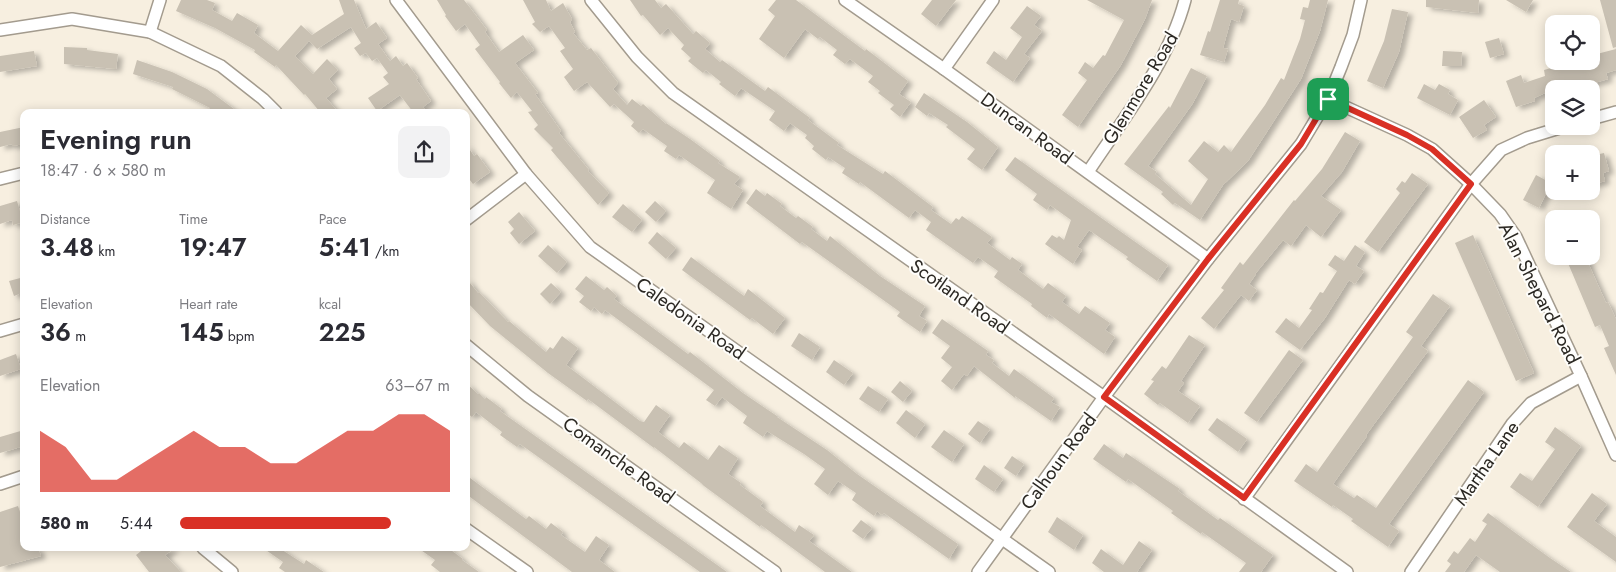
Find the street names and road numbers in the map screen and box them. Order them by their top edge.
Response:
street label: Glenmore Road [1096,27,1185,150]
street label: Duncan Road [975,86,1078,171]
street label: Alan Shepard Road [1492,218,1587,369]
street label: Scotland Road [905,252,1015,341]
street label: Caledonia Road [630,271,751,366]
street label: Calhoun Road [1014,407,1103,515]
street label: Comanche Road [557,410,680,510]
street label: Martha Lane [1447,415,1526,511]

